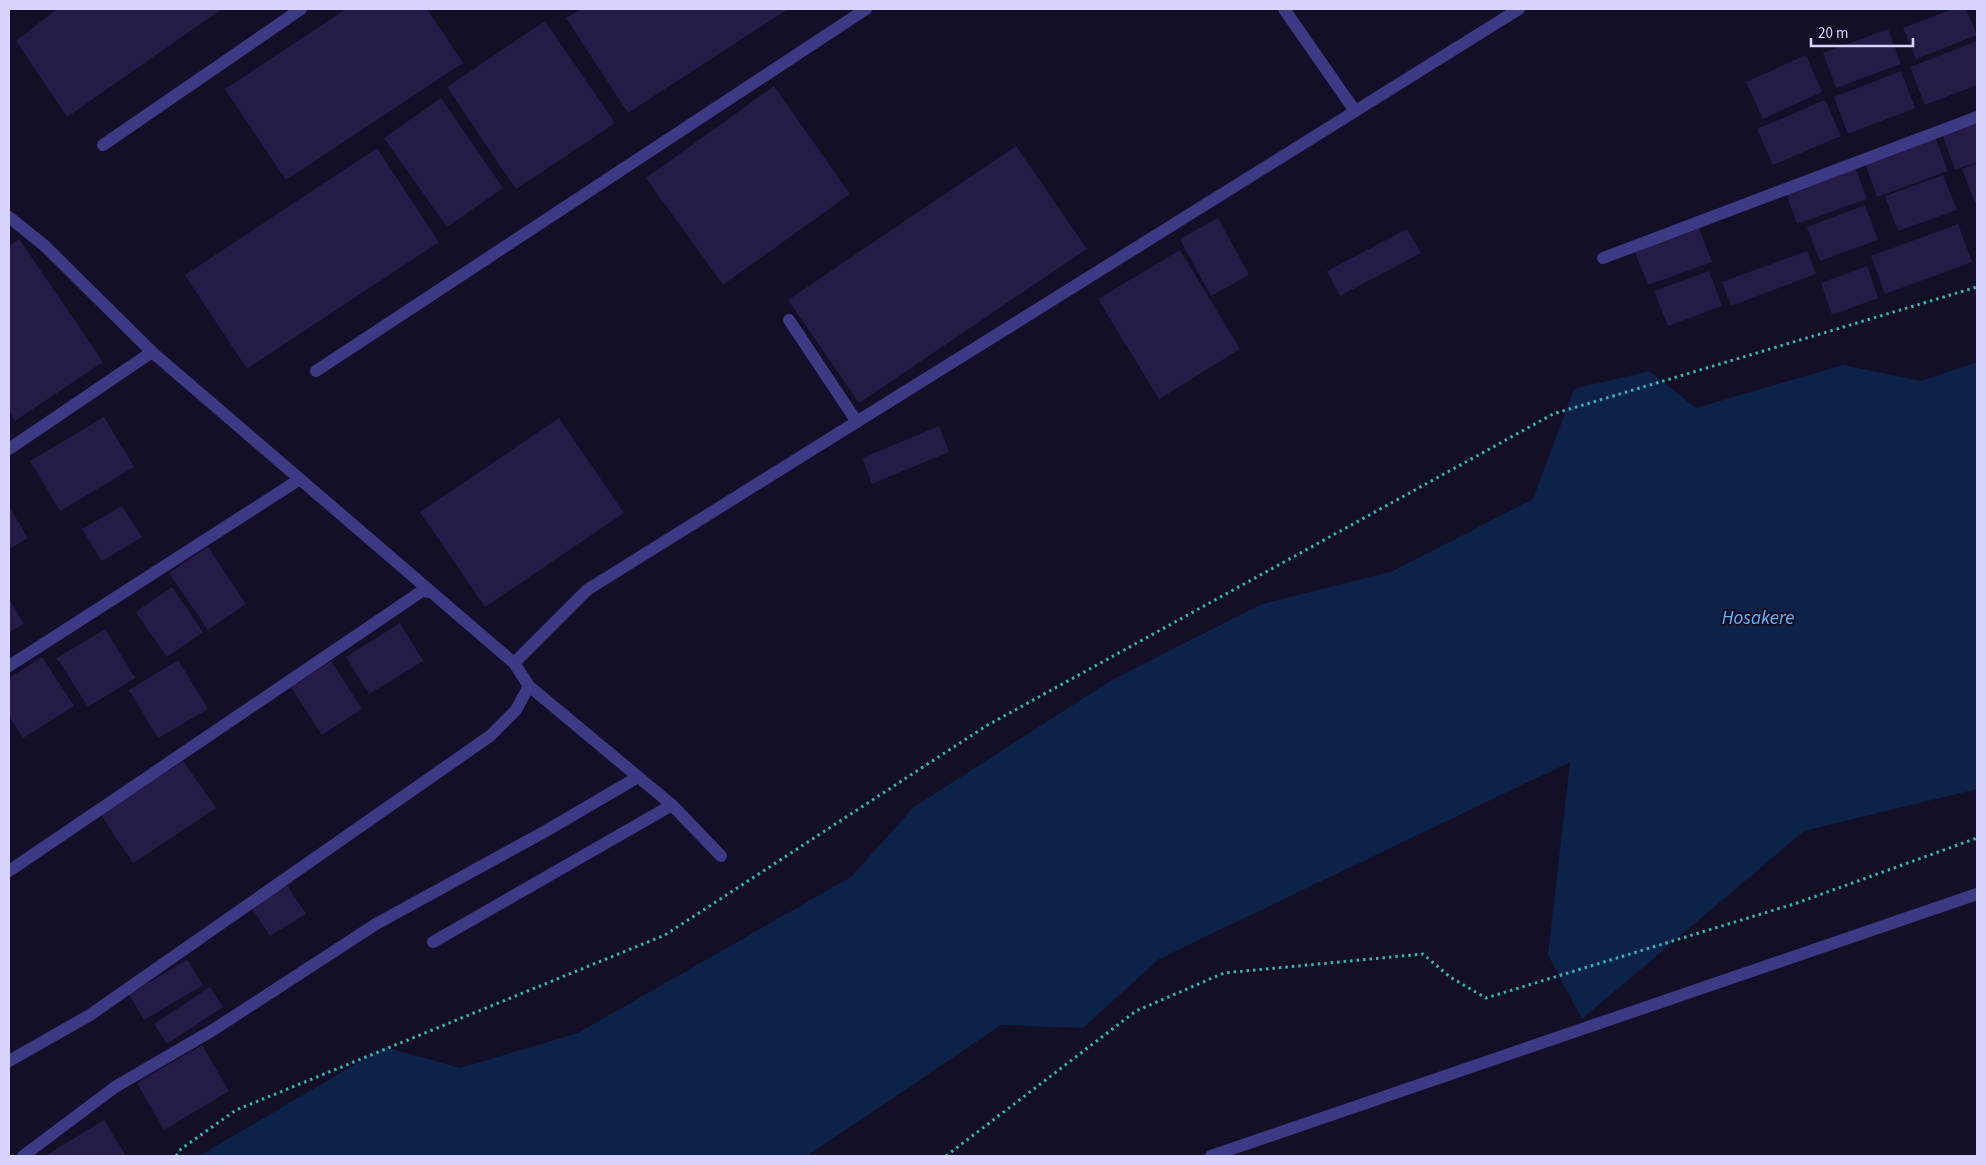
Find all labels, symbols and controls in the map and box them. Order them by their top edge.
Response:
scale bar [1811,15,1914,47]
text: 20 m [1818,23,1848,44]
water label: Hosakere [1722,605,1794,632]

